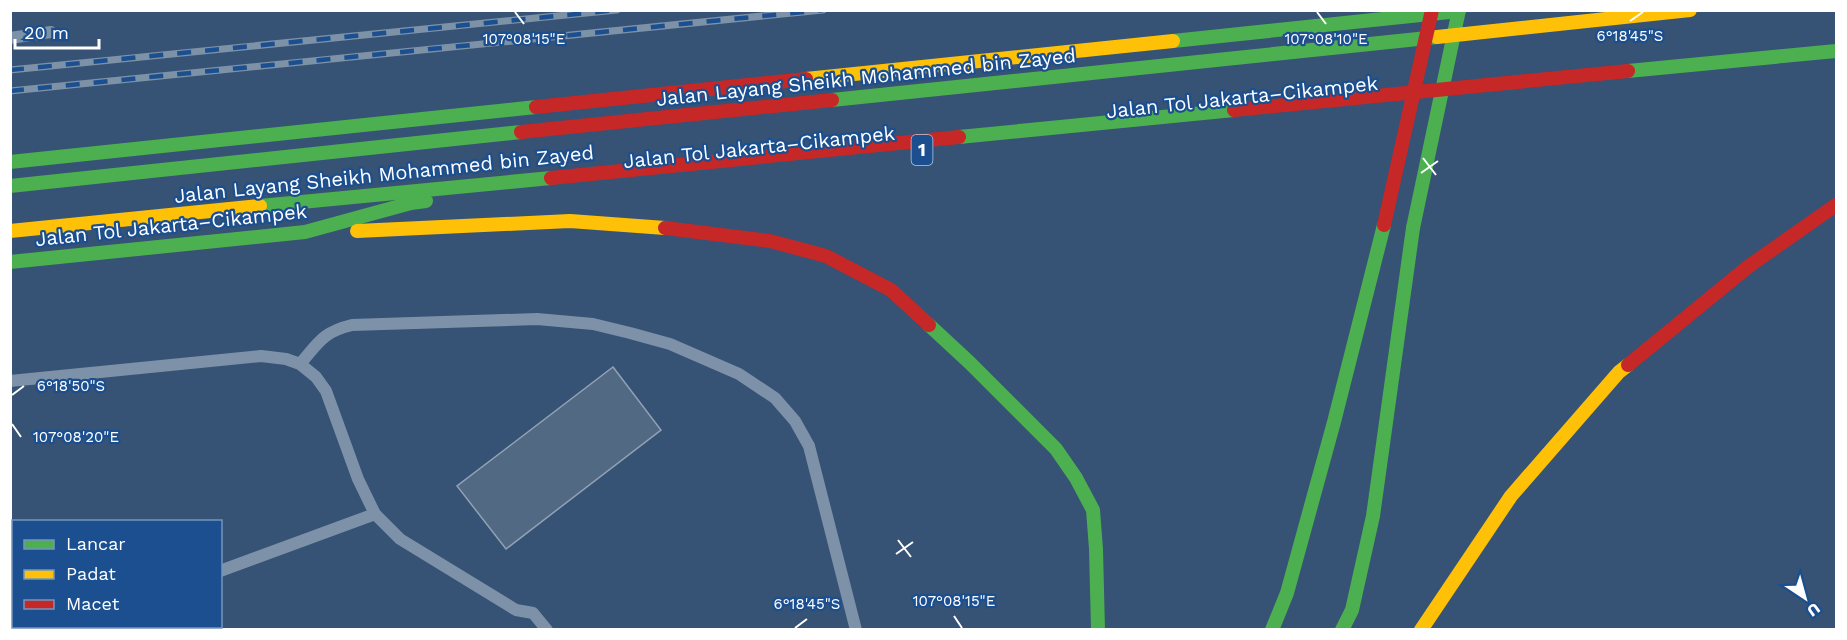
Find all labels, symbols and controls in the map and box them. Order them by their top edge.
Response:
scale bar [15,12,99,50]
text: 20 m [24,22,69,43]
text: 6°18'45"S [1597,27,1663,45]
text: 107°08'15"E [483,30,565,48]
text: 107°08'10"E [1284,30,1368,48]
street label: Jalan Layang Sheikh Mohammed bin Zayed [655,43,1077,111]
street label: Jalan Tol Jakarta–Cikampek [1105,71,1379,123]
street label: Jalan Tol Jakarta–Cikampek [622,121,896,173]
road number: 1 [912,135,932,165]
street label: Jalan Layang Sheikh Mohammed bin Zayed [173,140,595,208]
street label: Jalan Tol Jakarta–Cikampek [34,199,308,251]
text: 6°18'50"S [37,377,105,395]
text: 107°08'20"E [33,428,119,446]
legend [12,520,222,628]
text: Lancar [66,533,126,554]
text: Padat [66,563,116,584]
north arrow [1775,568,1835,628]
text: 107°08'15"E [913,592,995,610]
text: Macet [66,593,120,614]
text: 6°18'45"S [774,595,840,613]
text: U [1803,599,1824,621]

